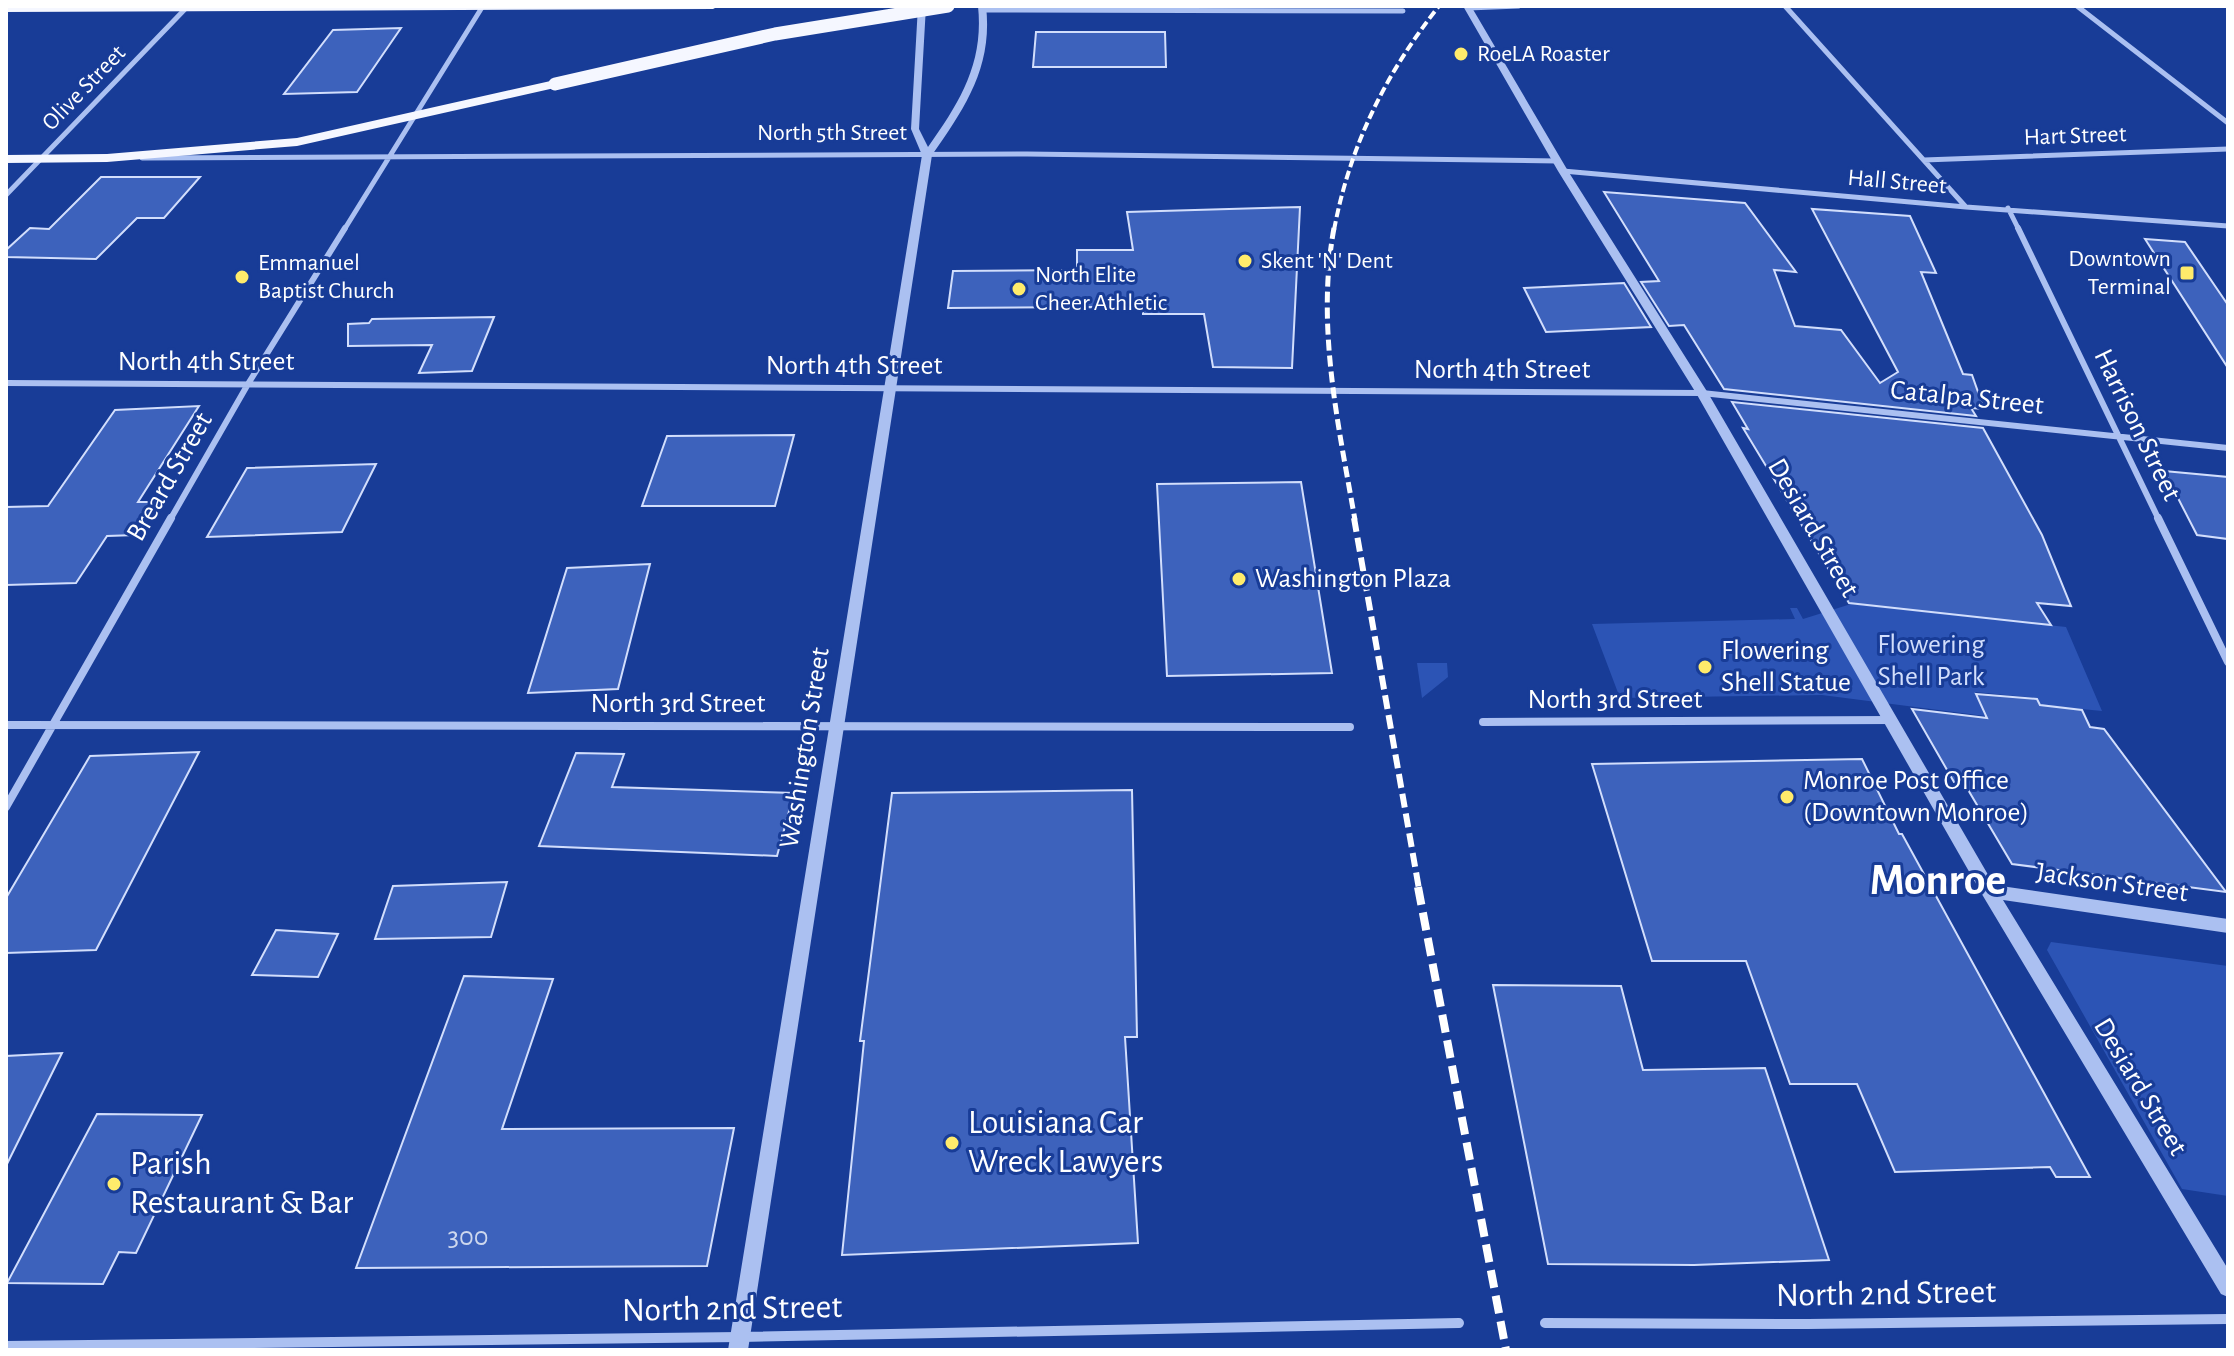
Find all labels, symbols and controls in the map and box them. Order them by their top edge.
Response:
street label: Olive Street [38,40,130,135]
place label: RoeLA Roaster [1477,42,1610,66]
marker: RoeLA Roaster [1452,45,1470,63]
street label: North 5th Street [757,121,907,145]
street label: Hart Street [2023,122,2127,150]
street label: Hall Street [1846,166,1948,198]
place label: Downtown Terminal [2068,247,2171,299]
place label: Skent 'N' Dent [1261,249,1393,273]
place label: Emmanuel Baptist Church [258,251,395,303]
marker: Skent 'N' Dent [1236,252,1254,270]
place label: North Elite Cheer Athletic [1035,263,1167,315]
marker: Downtown Terminal [2178,264,2196,282]
marker: Emmanuel Baptist Church [233,268,251,286]
marker: North Elite Cheer Athletic [1010,280,1028,298]
street label: Harrison Street [2088,345,2186,505]
street label: North 4th Street [118,348,294,376]
street label: North 4th Street [766,352,942,380]
street label: North 4th Street [1414,356,1590,384]
street label: Catalpa Street [1889,376,2045,420]
street label: Breard Street [122,408,218,546]
street label: Desiard Street [1762,454,1864,602]
place label: Washington Plaza [1255,565,1451,593]
marker: Washington Plaza [1230,570,1248,588]
park label: Flowering Shell Park [1877,631,1985,691]
place label: Flowering Shell Statue [1721,637,1851,697]
street label: Washington Street [775,645,835,851]
marker: Flowering Shell Statue [1696,658,1714,676]
street label: North 3rd Street [1528,686,1702,714]
street label: North 3rd Street [591,690,765,718]
place label: Monroe Post Office (Downtown Monroe) [1803,767,2029,827]
marker: Monroe Post Office (Downtown Monroe) [1778,788,1796,806]
street label: Jackson Street [2034,858,2190,908]
district label: Monroe [1870,859,2006,903]
street label: Desiard Street [2088,1013,2192,1161]
place label: Louisiana Car Wreck Lawyers [968,1106,1163,1179]
marker: Louisiana Car Wreck Lawyers [943,1134,961,1152]
place label: Parish Restaurant & Bar [130,1147,353,1220]
marker: Parish Restaurant & Bar [105,1175,123,1193]
house number: 300 [447,1223,489,1251]
street label: North 2nd Street [1776,1275,1997,1313]
street label: North 2nd Street [622,1290,843,1328]

